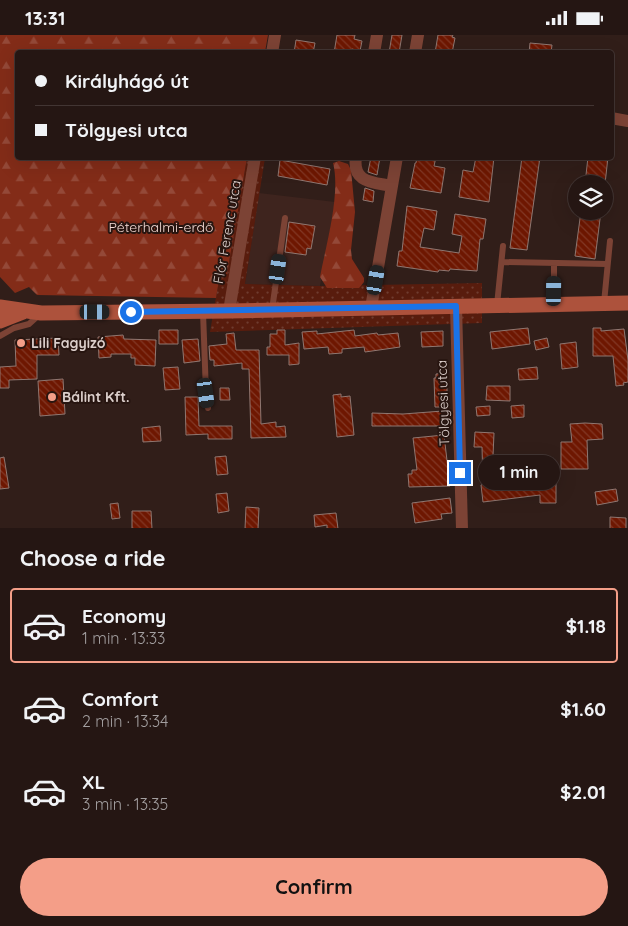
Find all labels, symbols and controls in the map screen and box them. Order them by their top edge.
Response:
text: 13:31 [25,6,65,30]
text: Királyhágó út [65,69,189,93]
text: Tölgyesi utca [65,118,188,142]
map controls [568,175,613,220]
button: layers [568,175,613,220]
street label: Flór Ferenc utca [209,179,245,285]
park label: Péterhalmi-erdő [109,218,213,236]
car [268,253,287,285]
car [366,264,385,296]
car [546,276,561,306]
route start [120,301,142,323]
car [80,305,110,320]
place label: Lili Fagyizó [31,334,106,352]
marker: Lili Fagyizó [15,337,27,349]
street label: Tölgyesi utca [432,360,454,446]
car [196,377,215,409]
place label: Bálint Kft. [62,388,130,406]
marker: Bálint Kft. [46,391,58,403]
callout: 1 min [478,455,560,491]
route end [449,462,471,484]
text: 1 min [500,462,538,482]
text: Choose a ride [20,544,165,572]
icon: car [22,603,67,648]
text: Economy [82,604,166,628]
text: $1.18 [566,614,606,638]
text: 1 min · 13:33 [82,628,165,648]
icon: car [22,686,67,731]
text: Comfort [82,687,159,711]
text: $1.60 [560,697,606,721]
text: 2 min · 13:34 [82,711,168,731]
icon: car [22,769,67,814]
text: XL [82,770,105,794]
text: $2.01 [560,780,606,804]
text: 3 min · 13:35 [82,794,168,814]
button: Confirm [20,858,608,916]

